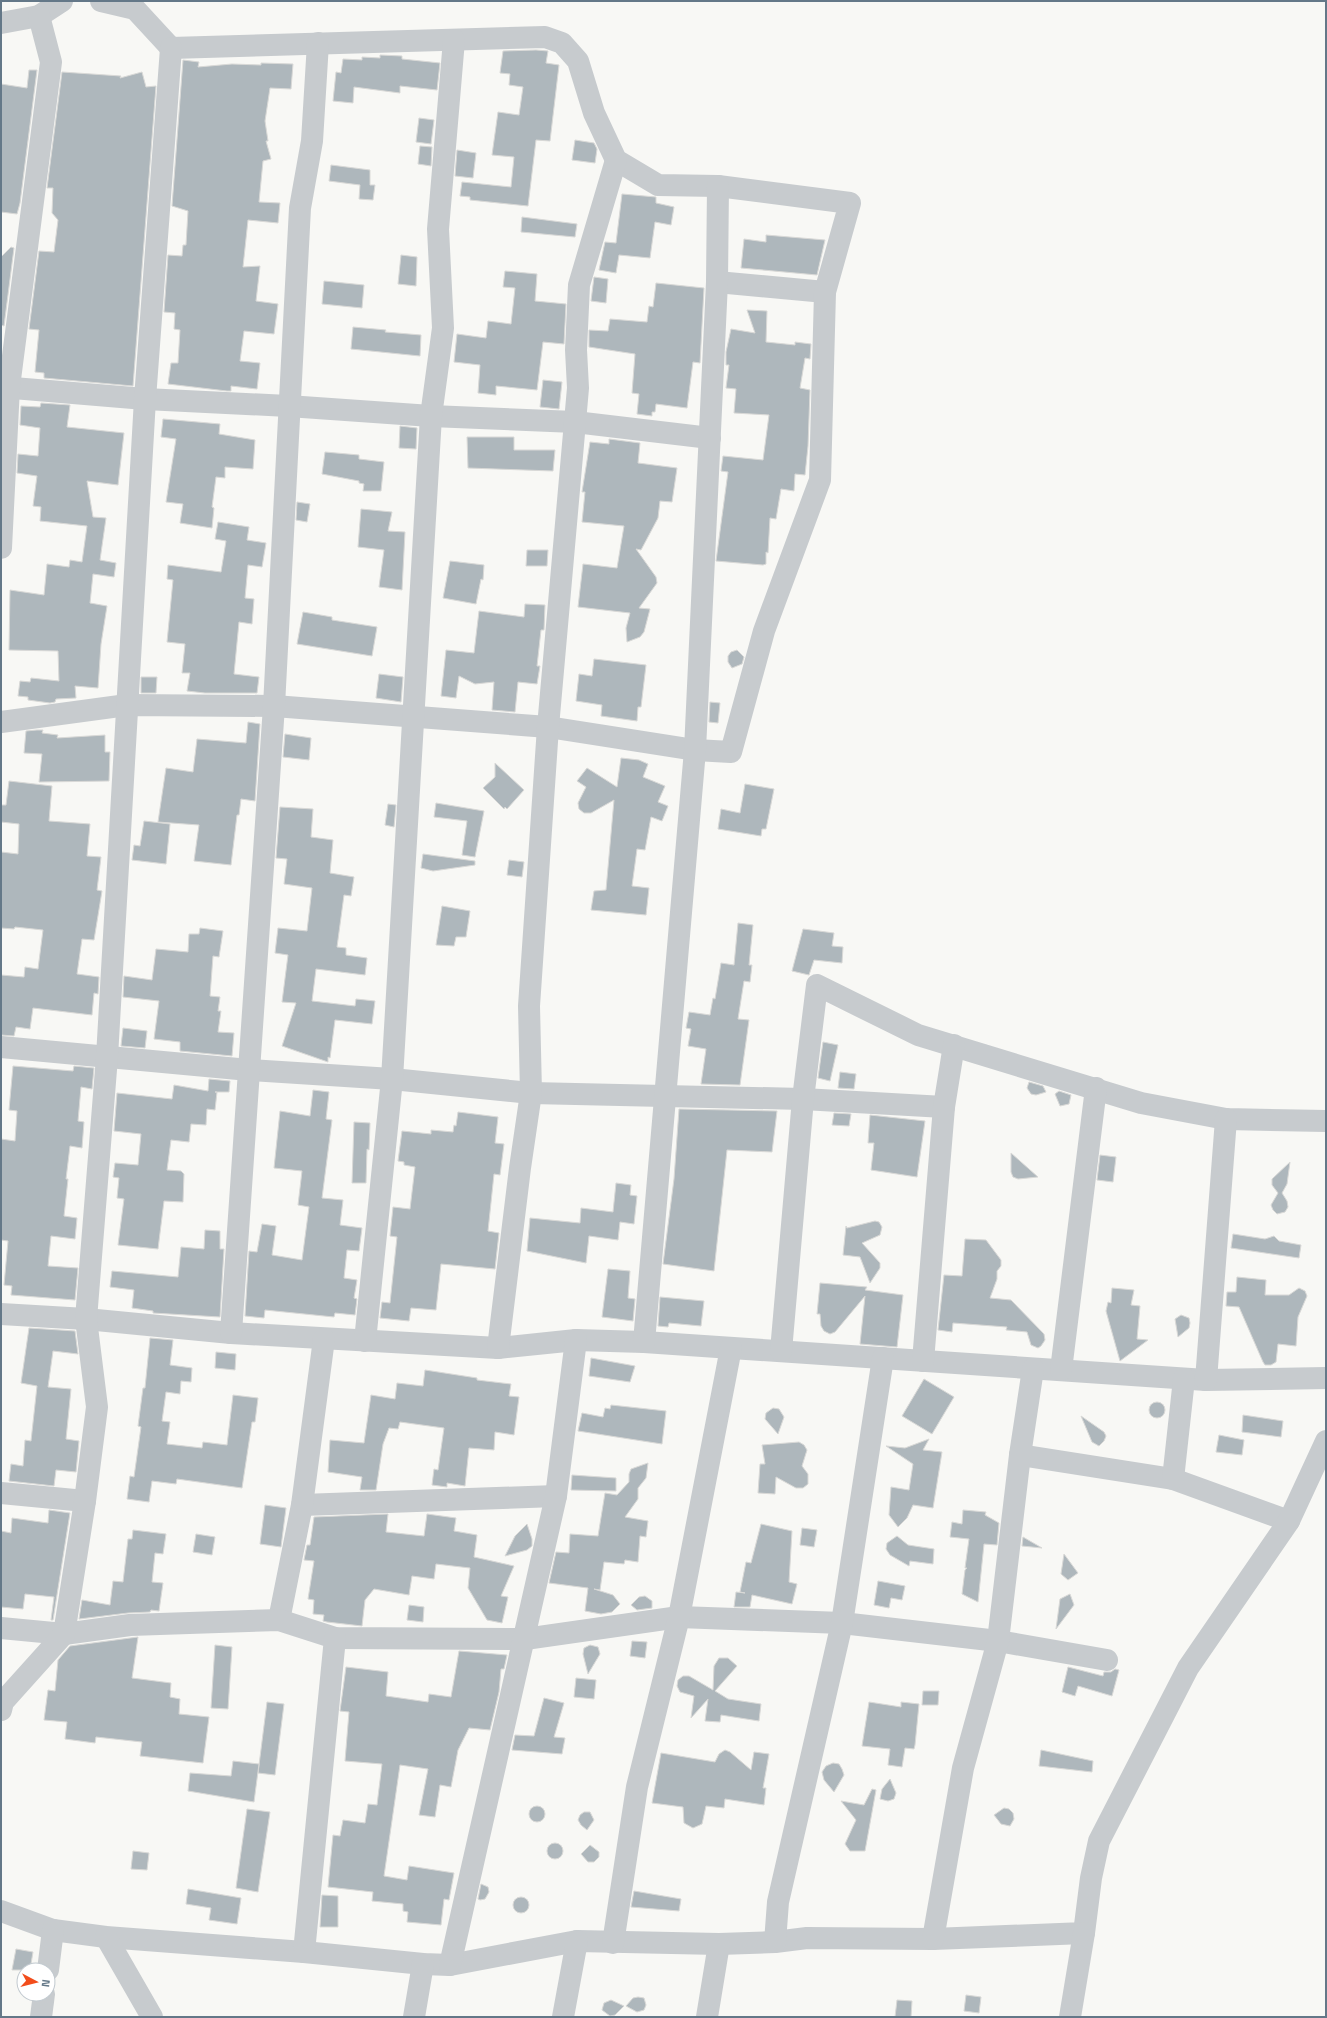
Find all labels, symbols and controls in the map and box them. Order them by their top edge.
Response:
north arrow [16,1962,56,2002]
text: N [38,1978,54,1988]

